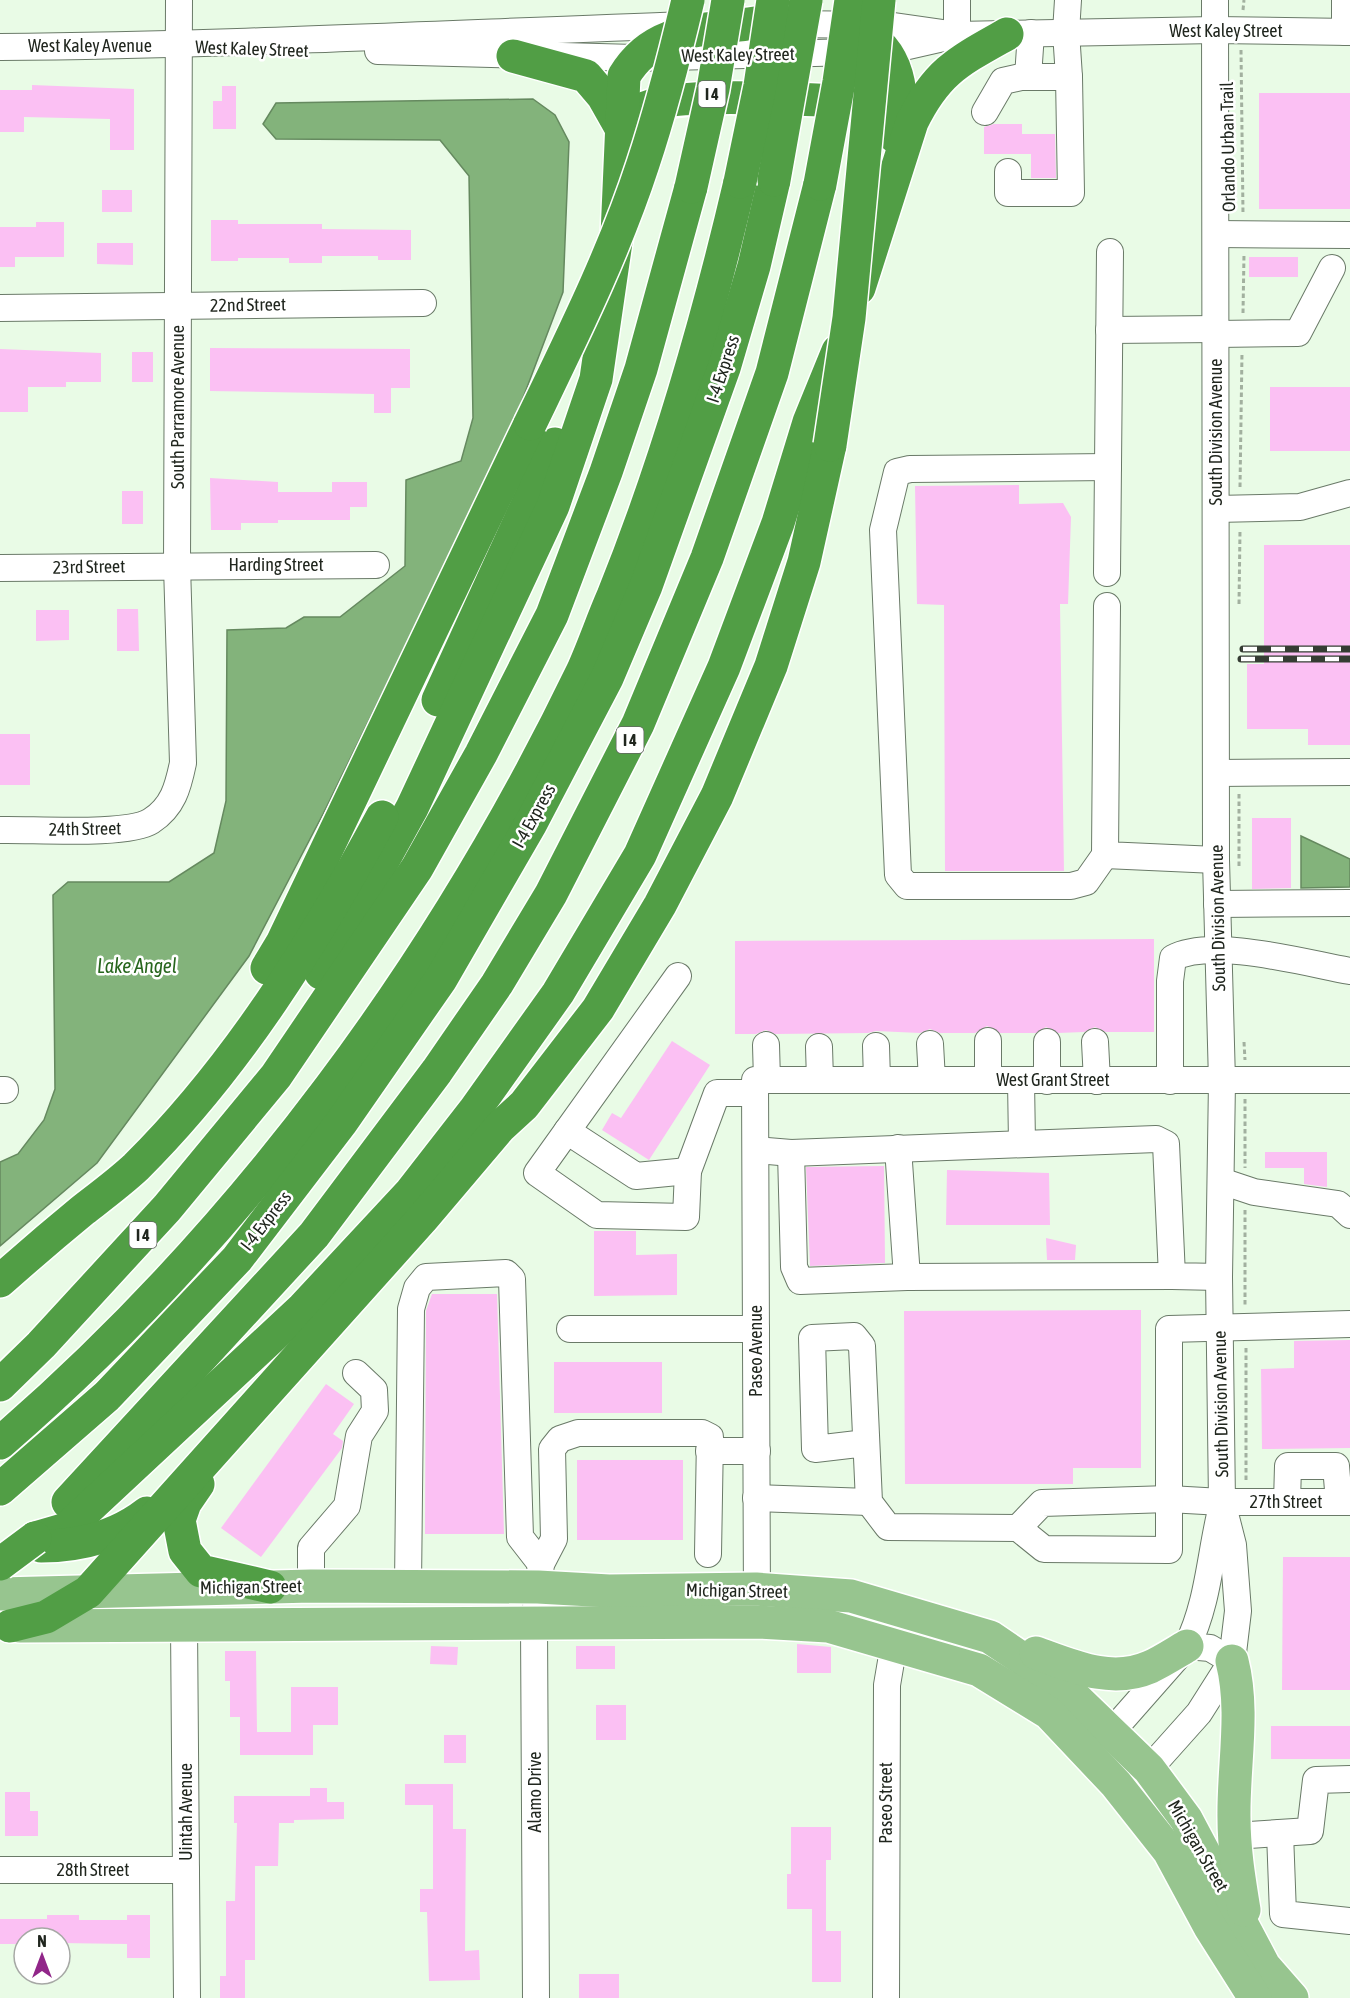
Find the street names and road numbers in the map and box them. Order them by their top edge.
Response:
street label: West Kaley Street [1169,20,1283,41]
street label: West Kaley Avenue [28,35,152,56]
street label: West Kaley Street [195,36,309,61]
street label: West Kaley Street [681,43,795,66]
road number: I 4 [698,81,726,107]
street label: Orlando Urban Trail [1216,81,1239,212]
street label: 22nd Street [210,293,286,316]
street label: South Parramore Avenue [167,325,188,489]
street label: I-4 Express [702,332,743,405]
street label: South Division Avenue [1205,359,1226,505]
street label: Harding Street [228,554,324,575]
street label: 23rd Street [52,555,126,578]
road number: I 4 [616,727,644,753]
street label: I-4 Express [507,780,560,851]
street label: 24th Street [48,817,122,840]
street label: South Division Avenue [1206,844,1229,992]
street label: West Grant Street [996,1069,1110,1090]
street label: I-4 Express [236,1187,295,1255]
road number: I 4 [130,1222,156,1248]
street label: Paseo Avenue [745,1305,766,1397]
street label: South Division Avenue [1209,1330,1232,1478]
street label: 27th Street [1250,1491,1322,1512]
street label: Michigan Street [200,1575,302,1598]
street label: Michigan Street [686,1579,788,1602]
street label: Alamo Drive [524,1752,545,1832]
street label: Paseo Street [875,1762,896,1844]
street label: Uintah Avenue [175,1763,196,1861]
street label: Michigan Street [1164,1796,1233,1895]
street label: 28th Street [57,1859,129,1880]

